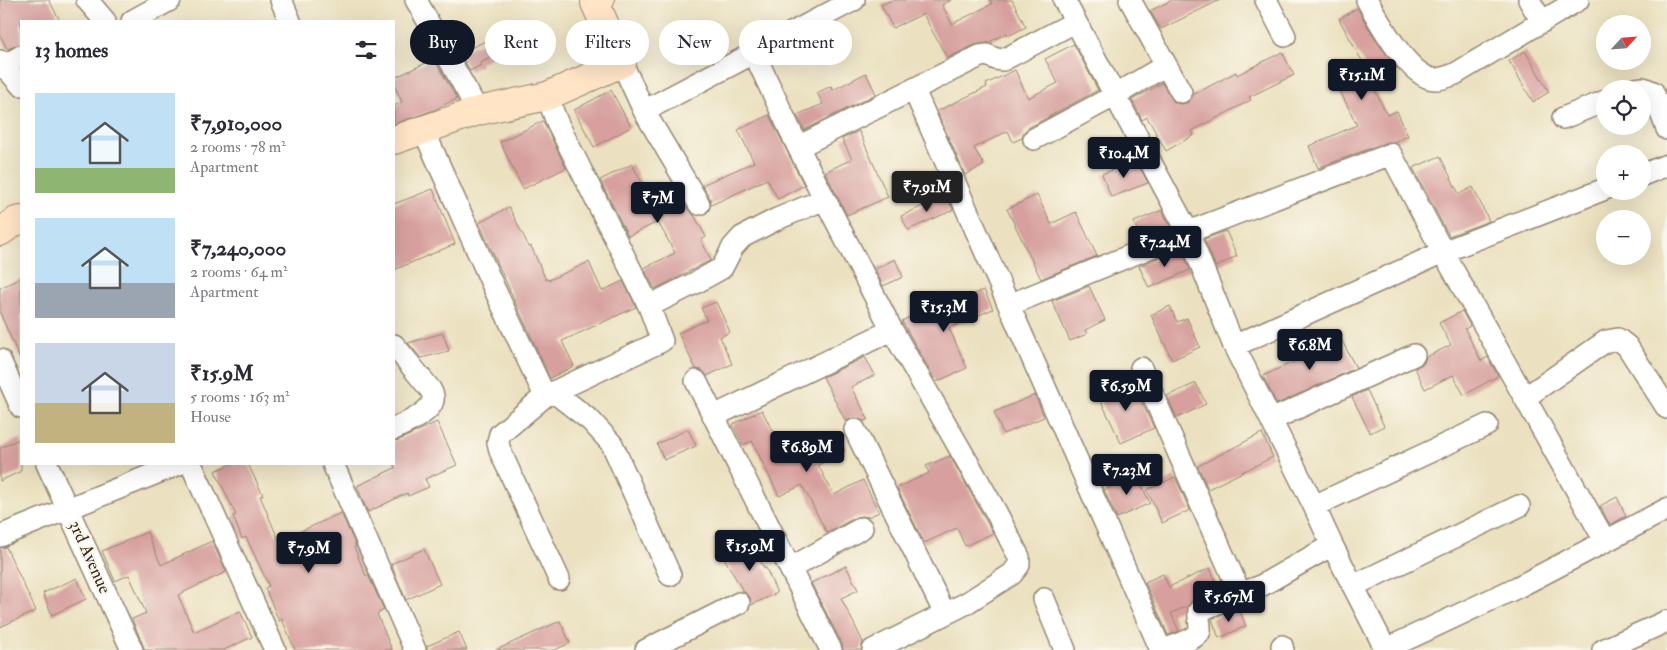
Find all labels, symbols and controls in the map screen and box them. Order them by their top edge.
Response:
north arrow [1596,15,1651,70]
map controls [1596,15,1651,265]
chip: Buy [410,20,475,65]
chip: Rent [485,20,556,65]
chip: Filters [566,20,649,65]
chip: New [659,20,729,65]
chip: Apartment [739,20,852,65]
icon: filters [352,36,380,64]
text: 13 homes [35,37,108,64]
pin: ₹15.1M [1321,58,1403,101]
text: ₹15.1M [1339,65,1385,85]
button: locate [1596,80,1651,135]
text: ₹7,910,000 [190,110,282,137]
icon: home [75,113,135,173]
pin: ₹10.4M [1083,136,1165,179]
text: 2 rooms · 78 m² [190,137,286,157]
text: ₹10.4M [1099,143,1149,163]
button: + [1596,145,1651,200]
text: Apartment [190,157,258,177]
pin: ₹7.91M [886,170,968,213]
text: ₹7.91M [903,177,951,197]
pin: ₹7M [634,182,682,224]
text: ₹7M [642,188,674,208]
button: − [1596,210,1651,265]
pin: ₹7.24M [1124,226,1206,268]
text: ₹7.24M [1139,232,1191,252]
text: ₹7,240,000 [190,235,286,262]
icon: home [75,238,135,298]
text: 2 rooms · 64 m² [190,262,288,282]
text: Apartment [190,282,258,302]
pin: ₹15.3M [903,290,985,333]
text: ₹15.3M [921,297,967,317]
pin: ₹6.8M [1275,328,1345,371]
text: ₹6.8M [1288,335,1332,355]
text: ₹15.9M [190,360,253,387]
icon: home [75,363,135,423]
pin: ₹6.59M [1085,370,1167,412]
text: ₹6.59M [1101,376,1151,396]
text: 5 rooms · 163 m² [190,387,290,407]
text: House [190,407,231,427]
pin: ₹6.89M [766,430,848,473]
text: ₹6.89M [781,437,833,457]
pin: ₹7.23M [1086,454,1168,496]
text: ₹7.23M [1103,460,1151,480]
street label: 3rd Avenue [64,517,117,598]
pin: ₹15.9M [709,530,791,572]
pin: ₹7.9M [274,532,344,574]
text: ₹15.9M [726,536,774,556]
text: ₹7.9M [288,538,330,558]
pin: ₹5.67M [1188,580,1270,623]
text: ₹5.67M [1204,587,1254,607]

